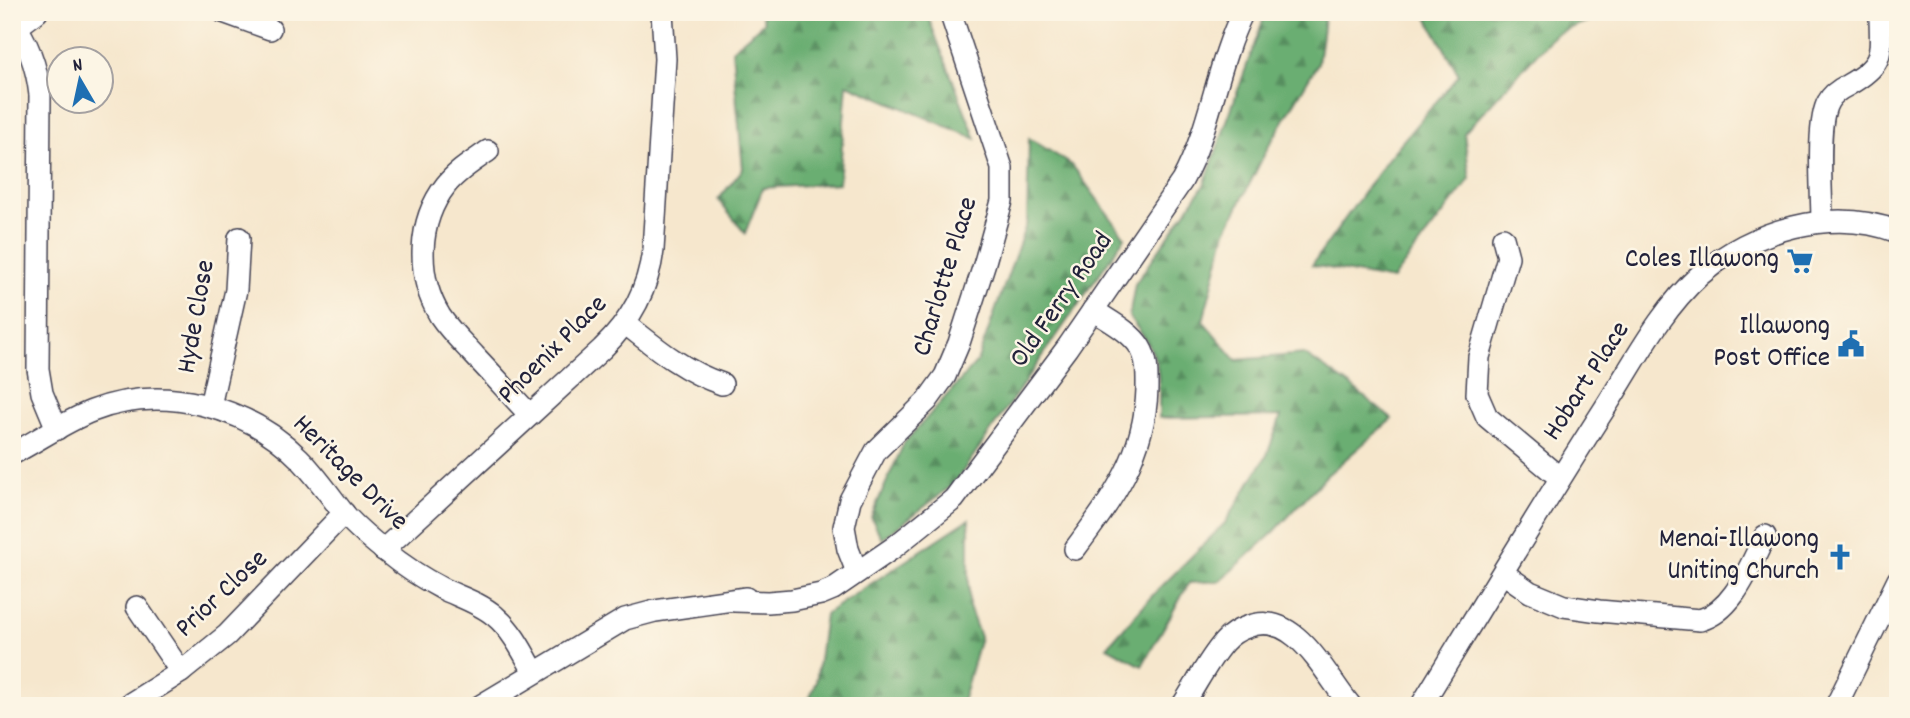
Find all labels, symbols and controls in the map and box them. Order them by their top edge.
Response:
north arrow [46,46,116,116]
text: N [71,53,85,81]
street label: Charlotte Place [904,192,990,362]
street label: Old Ferry Road [1001,225,1125,377]
place label: Coles Illawong [1625,241,1779,281]
supermarket icon: Coles Illawong [1785,246,1815,276]
street label: Hyde Close [168,257,228,377]
street label: Phoenix Place [490,287,618,415]
place label: Illawong Post Office [1713,308,1830,380]
street label: Hobart Place [1534,314,1642,450]
public building icon: Illawong Post Office [1836,329,1866,359]
street label: Heritage Drive [282,407,416,541]
place label: Menai-Illawong Uniting Church [1659,521,1819,593]
street label: Prior Close [167,541,279,649]
church icon: Menai-Illawong Uniting Church [1825,542,1855,572]

